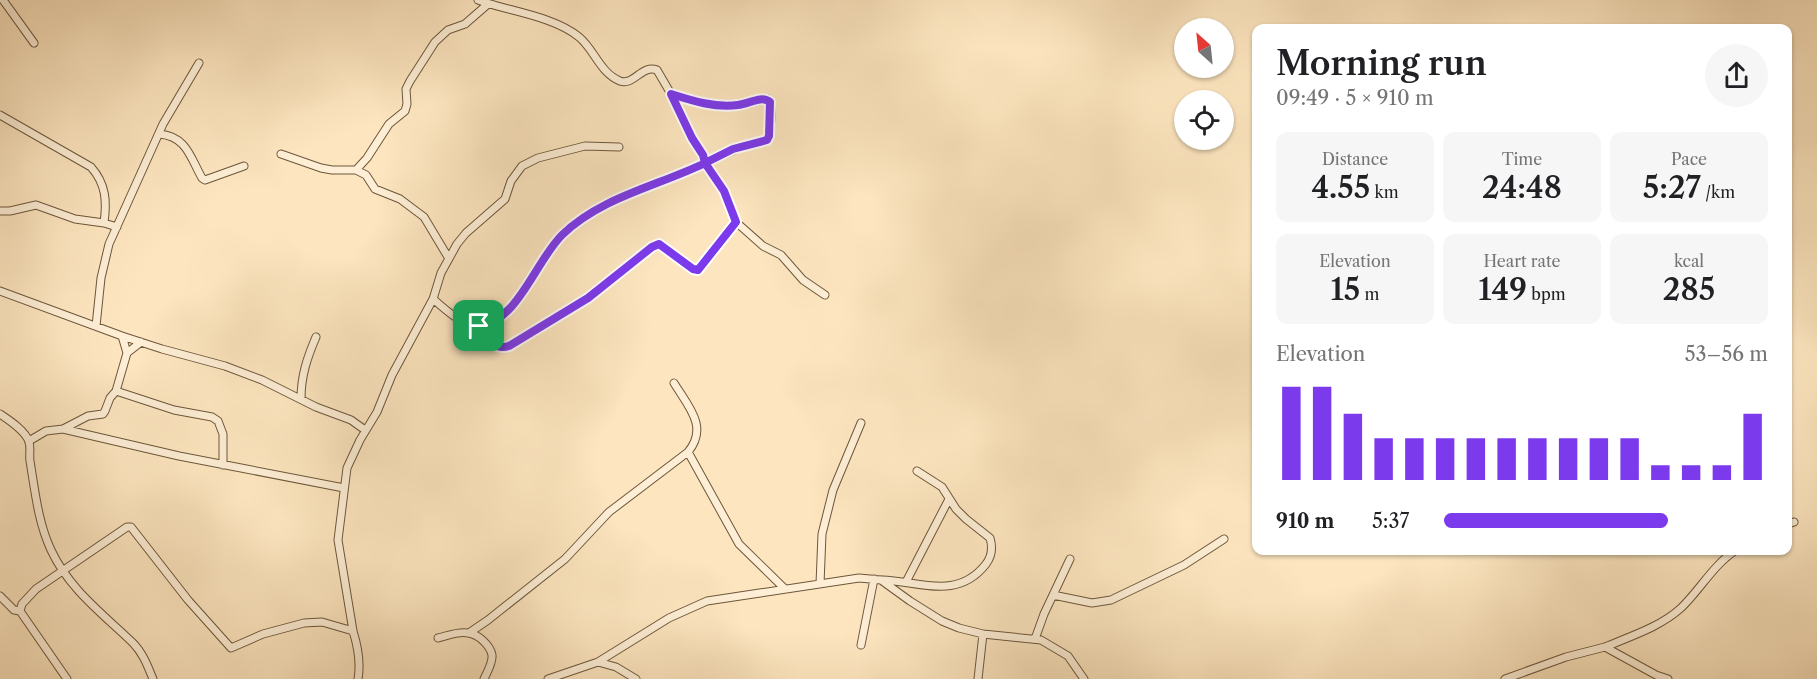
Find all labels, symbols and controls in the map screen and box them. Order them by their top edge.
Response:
north arrow [1174,18,1234,78]
map controls [1174,18,1234,150]
text: Morning run [1276,43,1487,84]
button: share [1705,44,1768,107]
text: 09:49 · 5 × 910 m [1276,86,1434,110]
button: locate [1174,90,1234,150]
text: Distance [1322,149,1388,169]
text: Time [1502,149,1542,169]
text: Pace [1671,149,1707,169]
text: 4.55 [1311,169,1370,206]
text: 24:48 [1482,169,1562,206]
text: 5:27 [1643,169,1701,206]
text: km [1370,182,1399,202]
text: /km [1701,182,1735,202]
text: Elevation [1319,251,1391,271]
text: Heart rate [1483,251,1561,271]
text: kcal [1674,251,1704,271]
text: 15 [1331,271,1360,308]
text: 149 [1478,271,1527,308]
text: 285 [1663,271,1715,308]
text: m [1360,284,1379,304]
text: bpm [1527,284,1566,304]
pin [453,300,504,351]
icon: arrive [462,309,495,342]
text: Elevation [1276,342,1365,366]
text: 53–56 m [1685,342,1768,366]
text: 910 m [1276,509,1334,533]
text: 5:37 [1372,509,1409,533]

